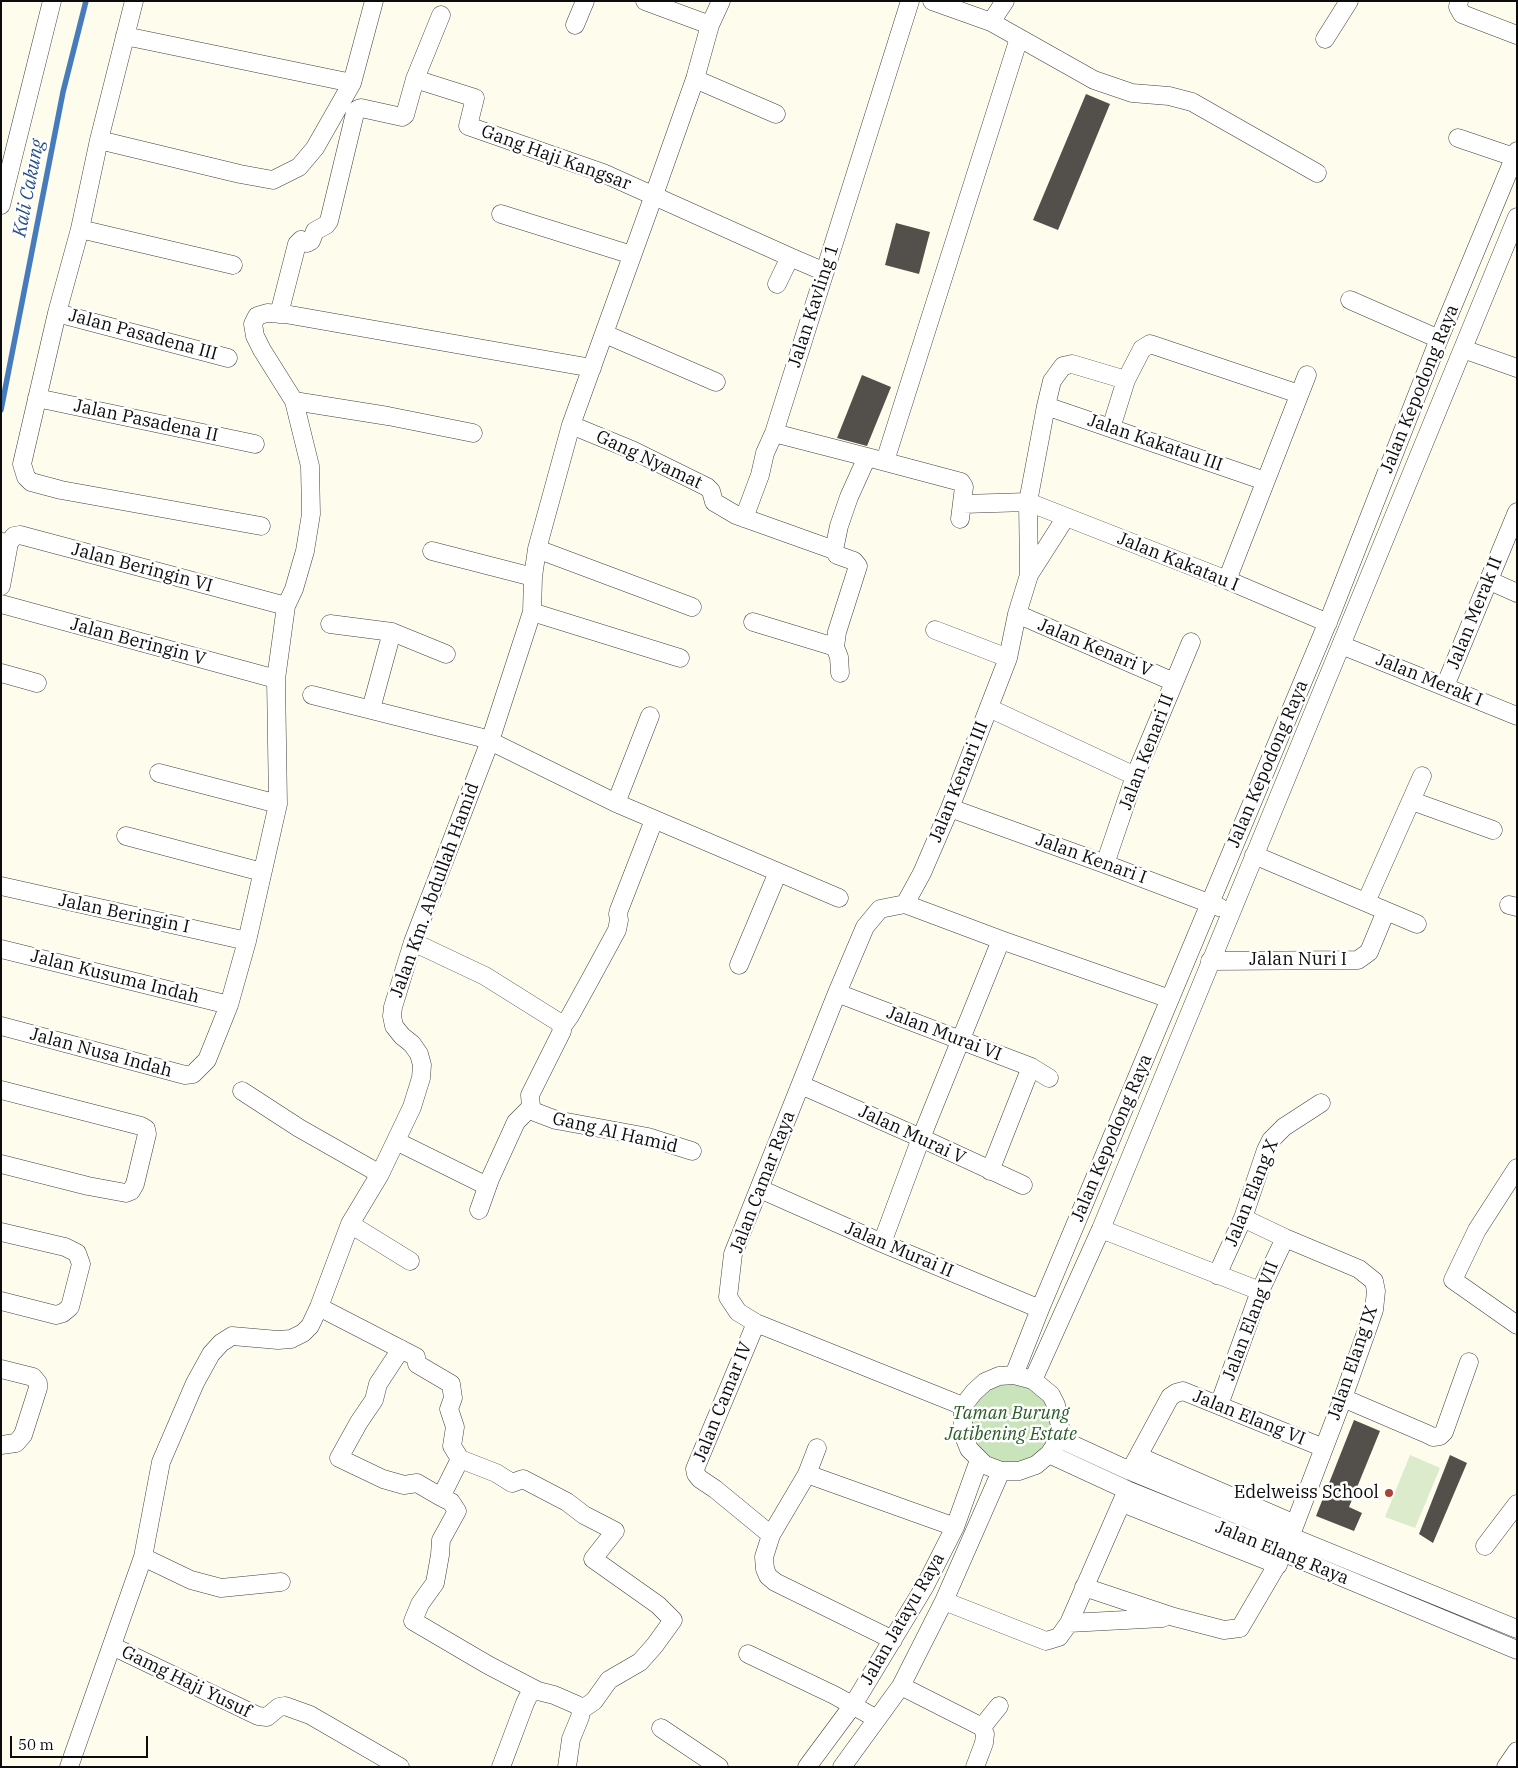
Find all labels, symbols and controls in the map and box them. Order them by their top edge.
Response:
street label: Gang Haji Kangsar [478,121,634,195]
water label: Kali Cakung [8,137,50,239]
street label: Jalan Kavling 1 [784,242,844,370]
street label: Jalan Kepodong Raya [1376,302,1464,476]
street label: Jalan Pasadena III [66,305,220,365]
street label: Jalan Pasadena II [72,395,220,447]
street label: Jalan Kakatau III [1085,410,1225,476]
street label: Gang Nyamat [592,426,706,494]
street label: Jalan Kakatau I [1114,528,1242,596]
street label: Jalan Beringin VI [69,539,215,597]
street label: Jalan Merak II [1443,554,1507,672]
street label: Jalan Beringin V [68,614,208,670]
street label: Jalan Kenari V [1035,614,1155,682]
street label: Jalan Merak I [1373,649,1485,711]
street label: Jalan Kepodong Raya [1223,677,1313,851]
street label: Jalan Kenari II [1115,691,1179,813]
street label: Jalan Kenari III [925,718,993,846]
street label: Jalan Km. Abdullah Hamid [386,780,484,1000]
street label: Jalan Kenari I [1033,829,1149,889]
street label: Jalan Beringin I [57,890,191,938]
street label: Jalan Kusuma Indah [28,946,202,1008]
street label: Jalan Nuri I [1249,949,1347,971]
street label: Jalan Murai VI [883,1002,1005,1066]
street label: Jalan Nusa Indah [27,1024,175,1082]
street label: Jalan Kepodong Raya [1067,1051,1157,1225]
street label: Jalan Murai V [855,1101,969,1169]
street label: Gang Al Hamid [550,1108,680,1158]
street label: Jalan Camar Raya [726,1108,800,1256]
street label: Jalan Elang X [1221,1136,1283,1250]
street label: Jalan Murai II [841,1217,957,1283]
street label: Jalan Elang VII [1218,1259,1284,1383]
street label: Jalan Elang IX [1323,1303,1383,1423]
street label: Jalan Camar IV [689,1339,757,1465]
street label: Jalan Elang VI [1190,1386,1308,1450]
park label: Taman Burung Jatibening Estate [945,1403,1077,1446]
place label: Edelweiss School [1234,1482,1379,1504]
marker: Edelweiss School [1383,1487,1395,1499]
street label: Jalan Elang Raya [1212,1516,1352,1590]
street label: Jalan Jatayu Raya [857,1549,949,1689]
street label: Gamg Haji Yusuf [118,1641,254,1723]
scale bar [12,1726,150,1758]
text: 50 m [18,1735,54,1754]

